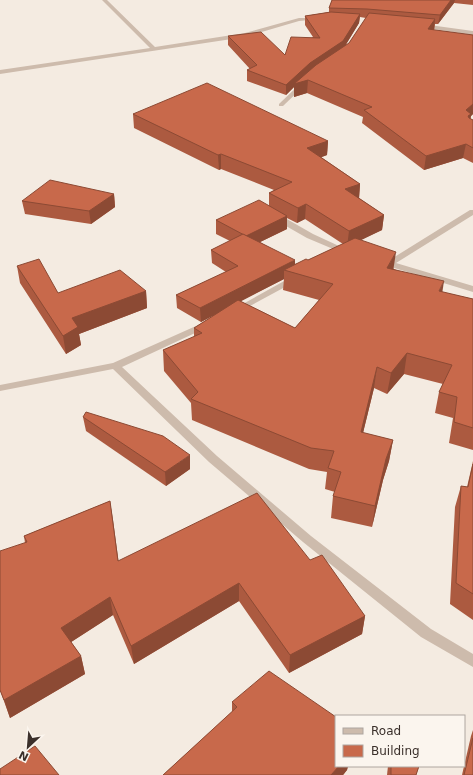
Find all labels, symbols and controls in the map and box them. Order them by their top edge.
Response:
legend [335,715,465,767]
text: Road [371,724,401,738]
north arrow [8,727,48,767]
text: Building [371,744,420,758]
text: N [17,748,31,763]

